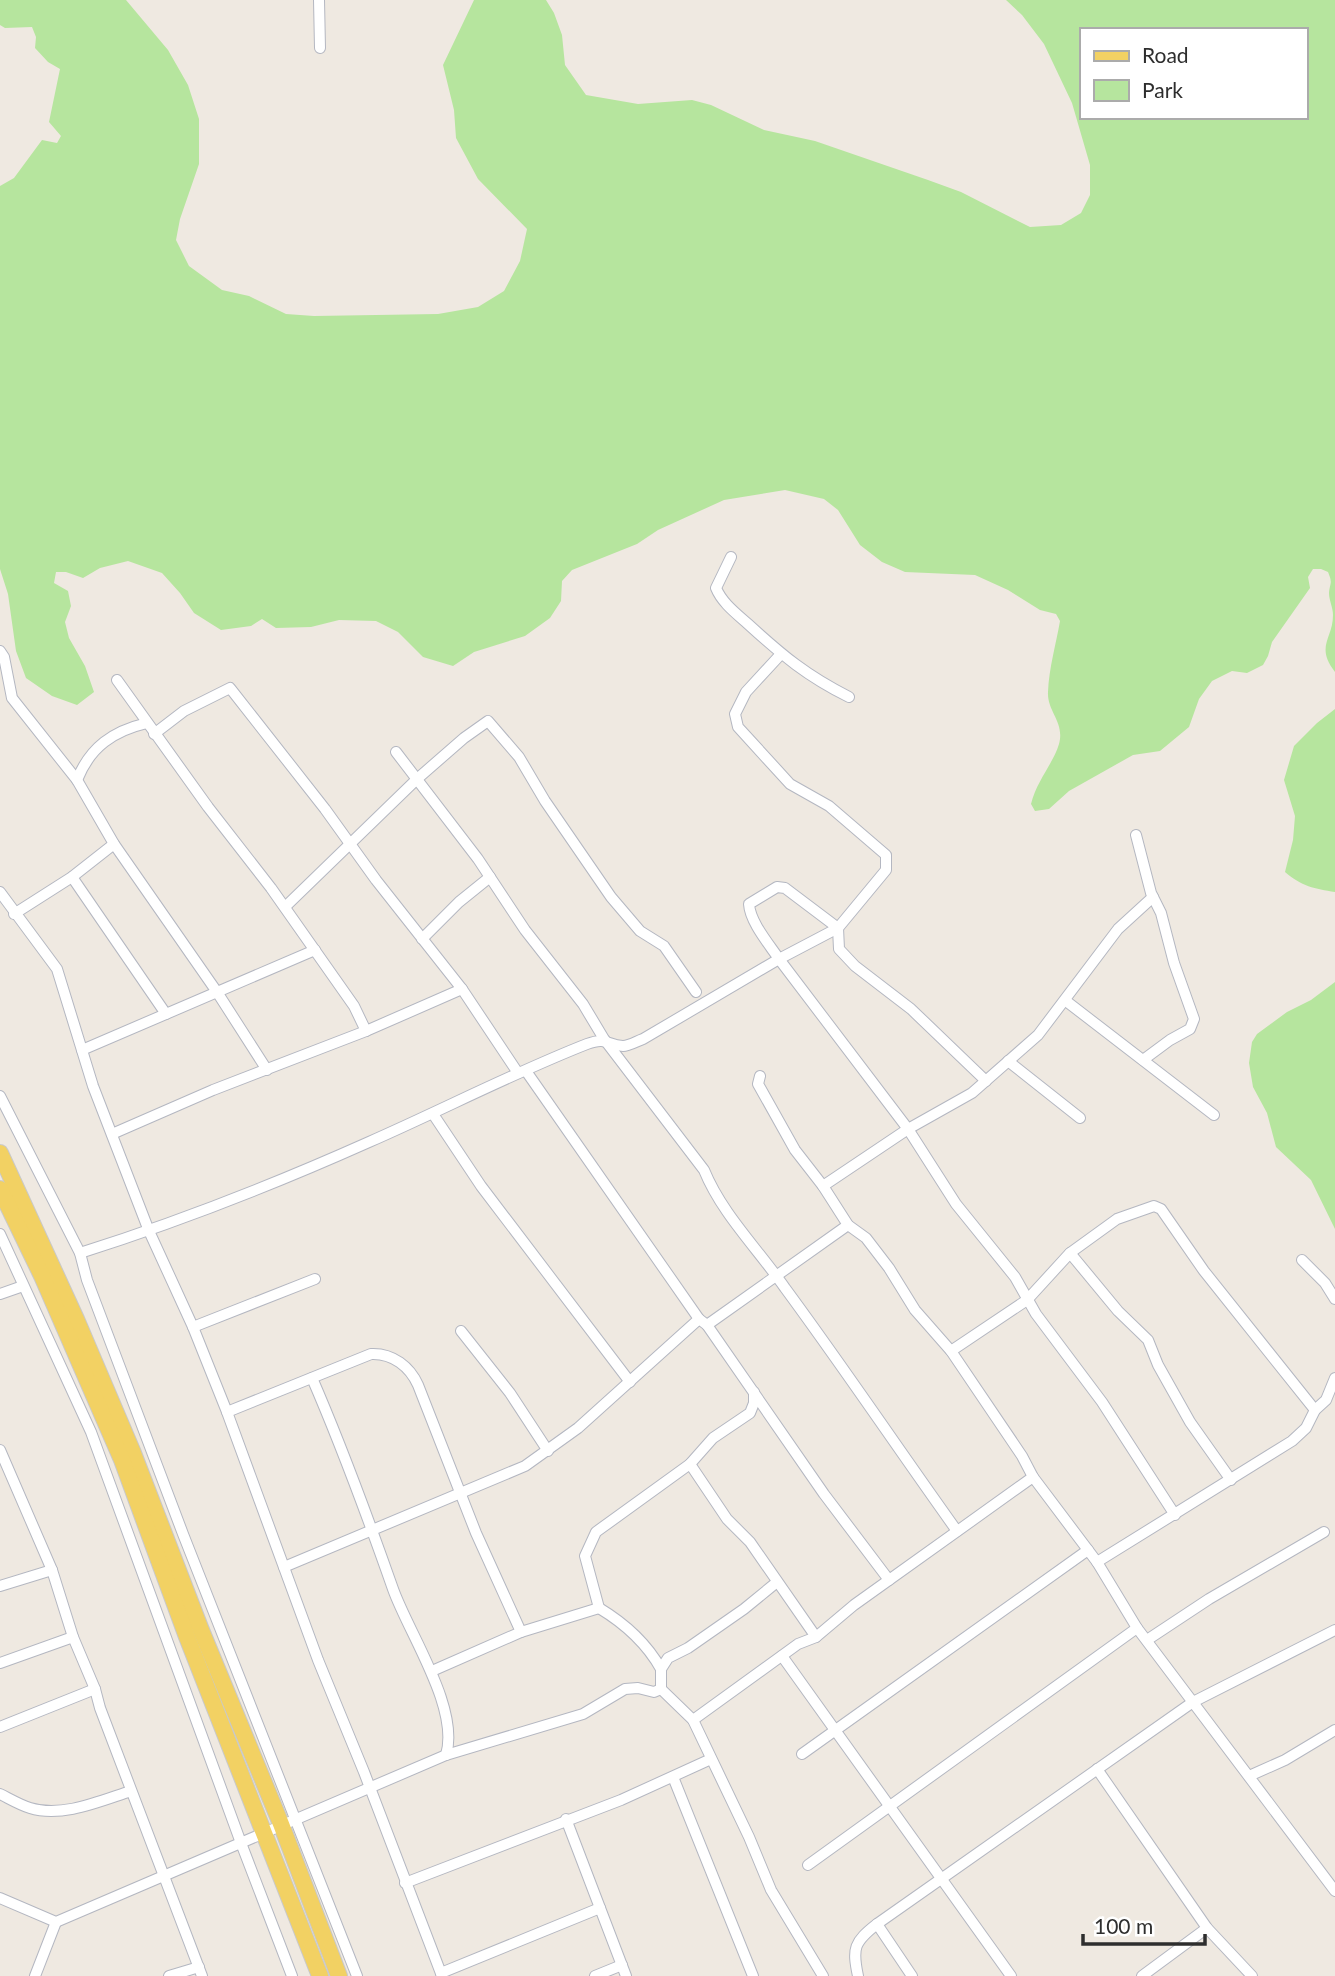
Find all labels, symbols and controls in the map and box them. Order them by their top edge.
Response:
legend [1080,28,1307,119]
text: Road [1142,42,1189,67]
text: Park [1142,77,1183,102]
scale bar [1083,1902,1206,1946]
text: 100 m [1094,1913,1153,1938]

